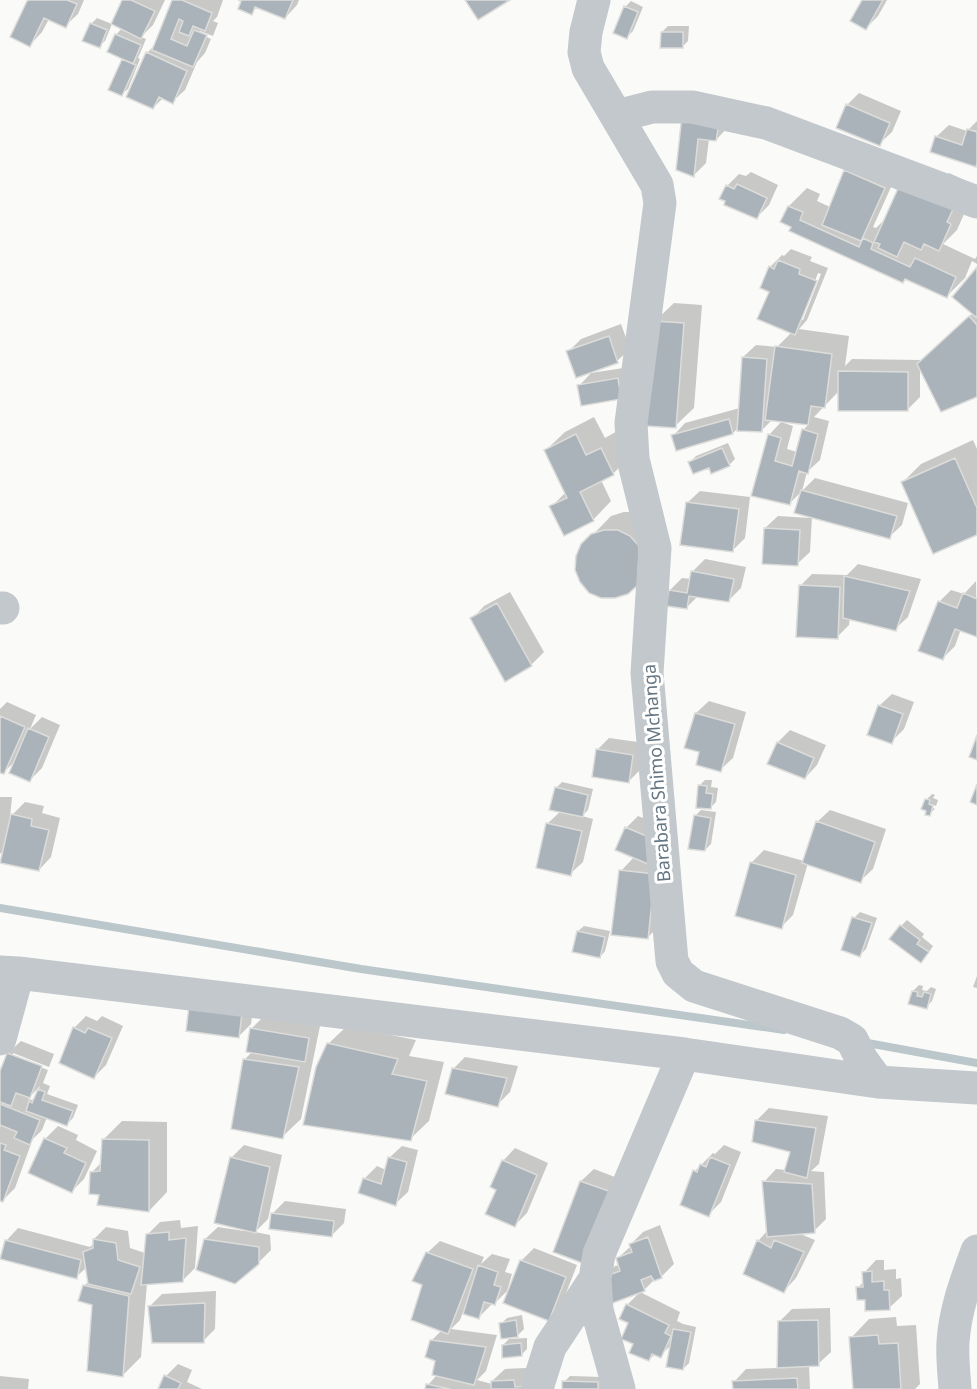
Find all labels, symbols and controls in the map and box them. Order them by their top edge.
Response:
street label: Barabara Shimo Mchanga [636,663,676,883]

